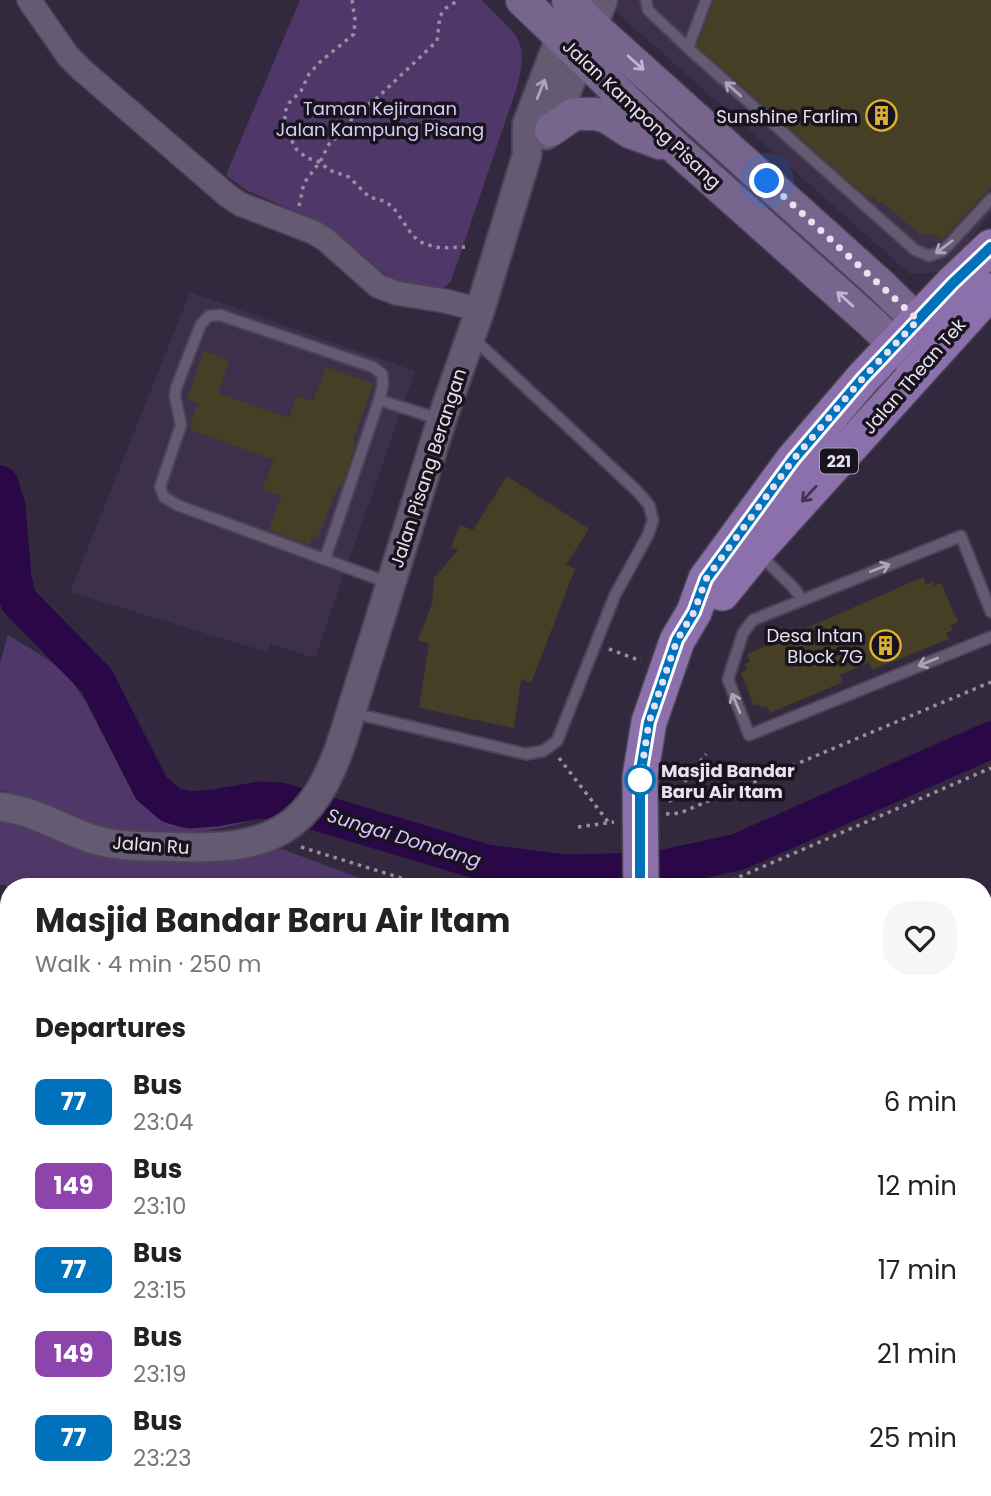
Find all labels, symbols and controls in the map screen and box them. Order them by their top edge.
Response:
street label: Jalan Kampong Pisang [557,34,727,194]
one-way arrow [627,55,644,72]
one-way arrow [536,79,549,101]
one-way arrow [725,80,742,97]
park label: Taman Kejiranan Jalan Kampung Pisang [276,96,484,142]
building icon: Sunshine Farlim [864,99,898,133]
place label: Sunshine Farlim [716,104,858,129]
your location [749,163,784,198]
one-way arrow [934,239,953,254]
one-way arrow [836,291,854,307]
street label: Jalan Thean Tek [857,312,972,439]
street label: Jalan Pisang Berangan [384,365,472,571]
road number: 221 [820,448,858,474]
one-way arrow [801,485,817,503]
one-way arrow [868,560,890,573]
place label: Desa Intan Block 7G [767,623,863,669]
building icon: Desa Intan Block 7G [869,628,903,662]
one-way arrow [917,657,939,670]
one-way arrow [729,693,742,714]
place label: Masjid Bandar Baru Air Itam [661,758,795,804]
marker: Masjid Bandar Baru Air Itam [625,765,655,795]
water label: Sungai Dondang [324,802,485,874]
street label: Jalan Ru [112,830,190,860]
text: Masjid Bandar Baru Air Itam [35,897,510,944]
button: heart [883,901,957,975]
text: Walk · 4 min · 250 m [35,948,261,980]
text: Departures [35,1010,186,1046]
text: Bus [133,1067,182,1103]
text: 6 min [884,1084,957,1120]
text: 77 [61,1085,86,1118]
text: 23:04 [133,1106,194,1138]
text: Bus [133,1151,182,1187]
text: 12 min [877,1168,957,1204]
text: 149 [53,1169,94,1202]
text: 23:10 [133,1190,186,1222]
text: Bus [133,1235,182,1271]
text: 17 min [878,1252,957,1288]
text: 77 [61,1253,86,1286]
text: 23:15 [133,1274,186,1306]
text: Bus [133,1319,182,1355]
text: 21 min [877,1336,957,1372]
text: 149 [53,1337,94,1370]
text: 23:19 [133,1358,187,1390]
text: Bus [133,1403,182,1439]
text: 25 min [869,1420,957,1456]
text: 77 [61,1421,86,1454]
text: 23:23 [133,1442,191,1474]

